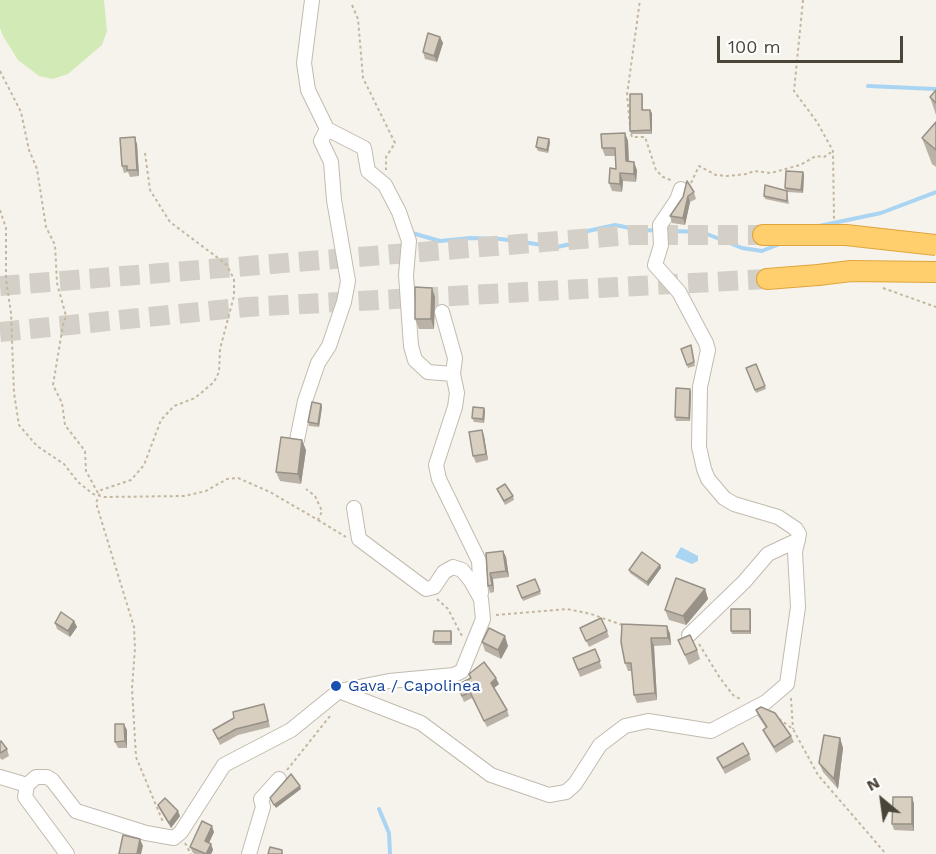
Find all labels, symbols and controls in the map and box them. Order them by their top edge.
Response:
scale bar [720,24,906,62]
text: 100 m [728,36,781,57]
place label: Gava / Capolinea [348,676,480,696]
marker: Gava / Capolinea [329,679,343,693]
north arrow [852,770,912,830]
text: N [863,773,883,795]

